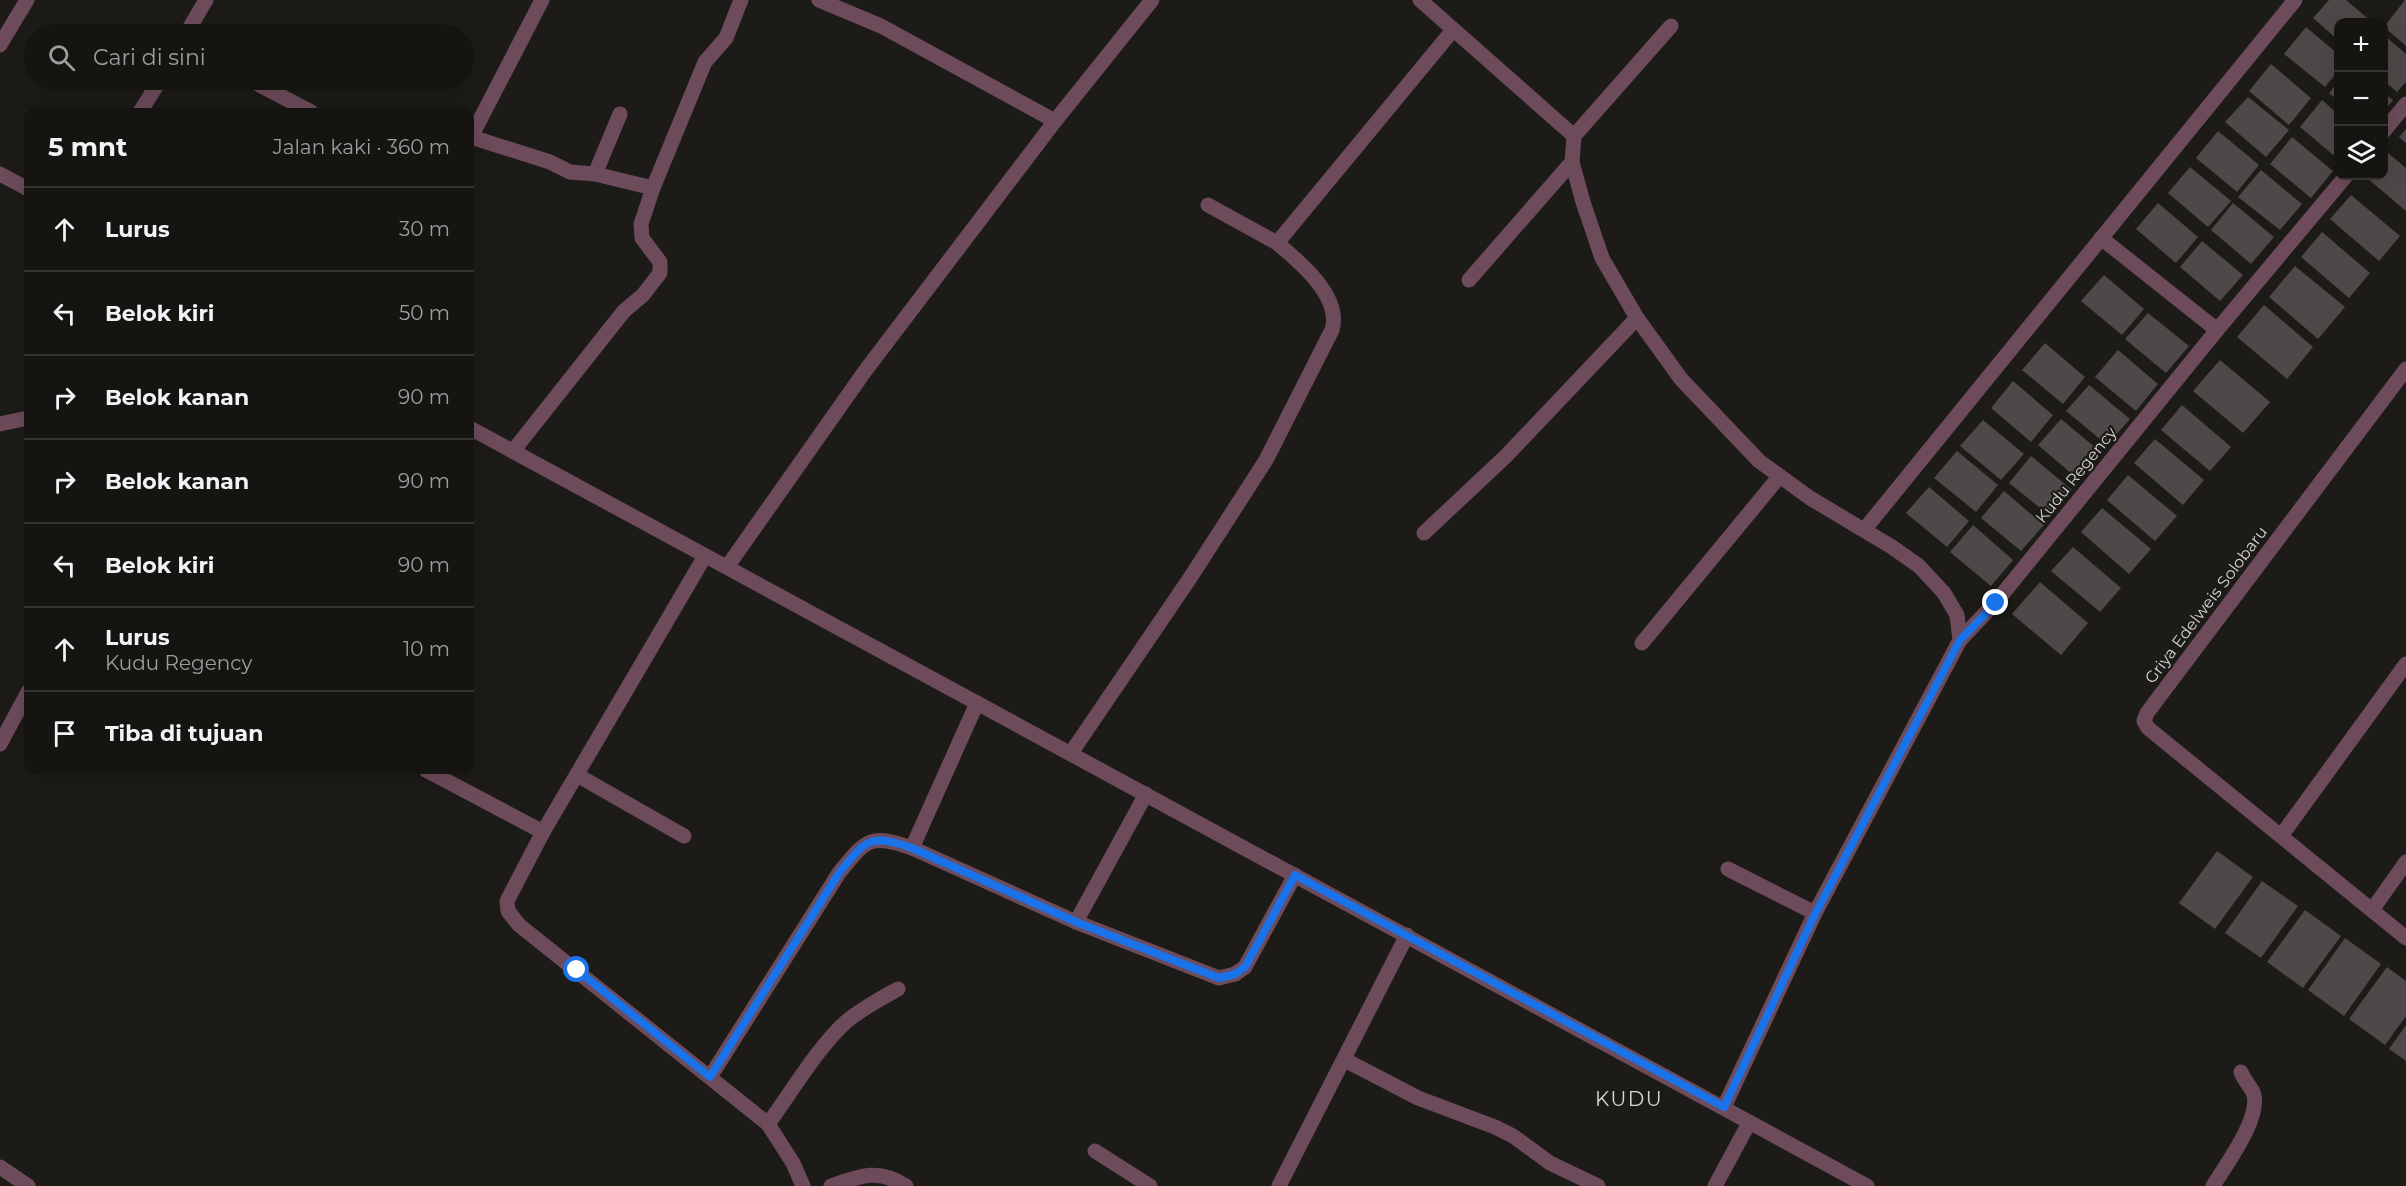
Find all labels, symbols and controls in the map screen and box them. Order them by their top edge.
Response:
map controls [2334,18,2388,180]
button: + [2334,18,2388,72]
search box [24,24,474,90]
icon: search [45,41,78,74]
text: Cari di sini [93,44,206,71]
button: − [2334,72,2388,126]
button: layers [2334,126,2388,180]
text: 5 mnt [48,131,127,163]
text: Jalan kaki · 360 m [273,135,450,159]
icon: ahead [48,213,81,246]
text: Lurus [105,216,170,243]
text: 30 m [399,217,450,241]
icon: left [48,297,81,330]
text: Belok kiri [105,300,214,327]
text: 50 m [399,301,450,325]
icon: right [48,381,81,414]
text: Belok kanan [105,384,249,411]
text: 90 m [398,385,450,409]
street label: Kudu Regency [2032,423,2121,527]
icon: right [48,465,81,498]
text: Belok kanan [105,468,249,495]
text: 90 m [398,469,450,493]
street label: Griya Edelweis Solobaru [2141,523,2271,687]
icon: left [48,549,81,582]
text: Belok kiri [105,552,214,579]
text: 90 m [398,553,450,577]
route end [1982,589,2008,615]
text: Lurus [105,624,170,651]
icon: ahead [48,633,81,666]
text: 10 m [403,637,450,661]
text: Kudu Regency [105,651,252,675]
icon: arrive [48,717,81,750]
text: Tiba di tujuan [105,720,263,747]
route start [563,956,589,982]
district label: KUDU [1595,1087,1663,1111]

